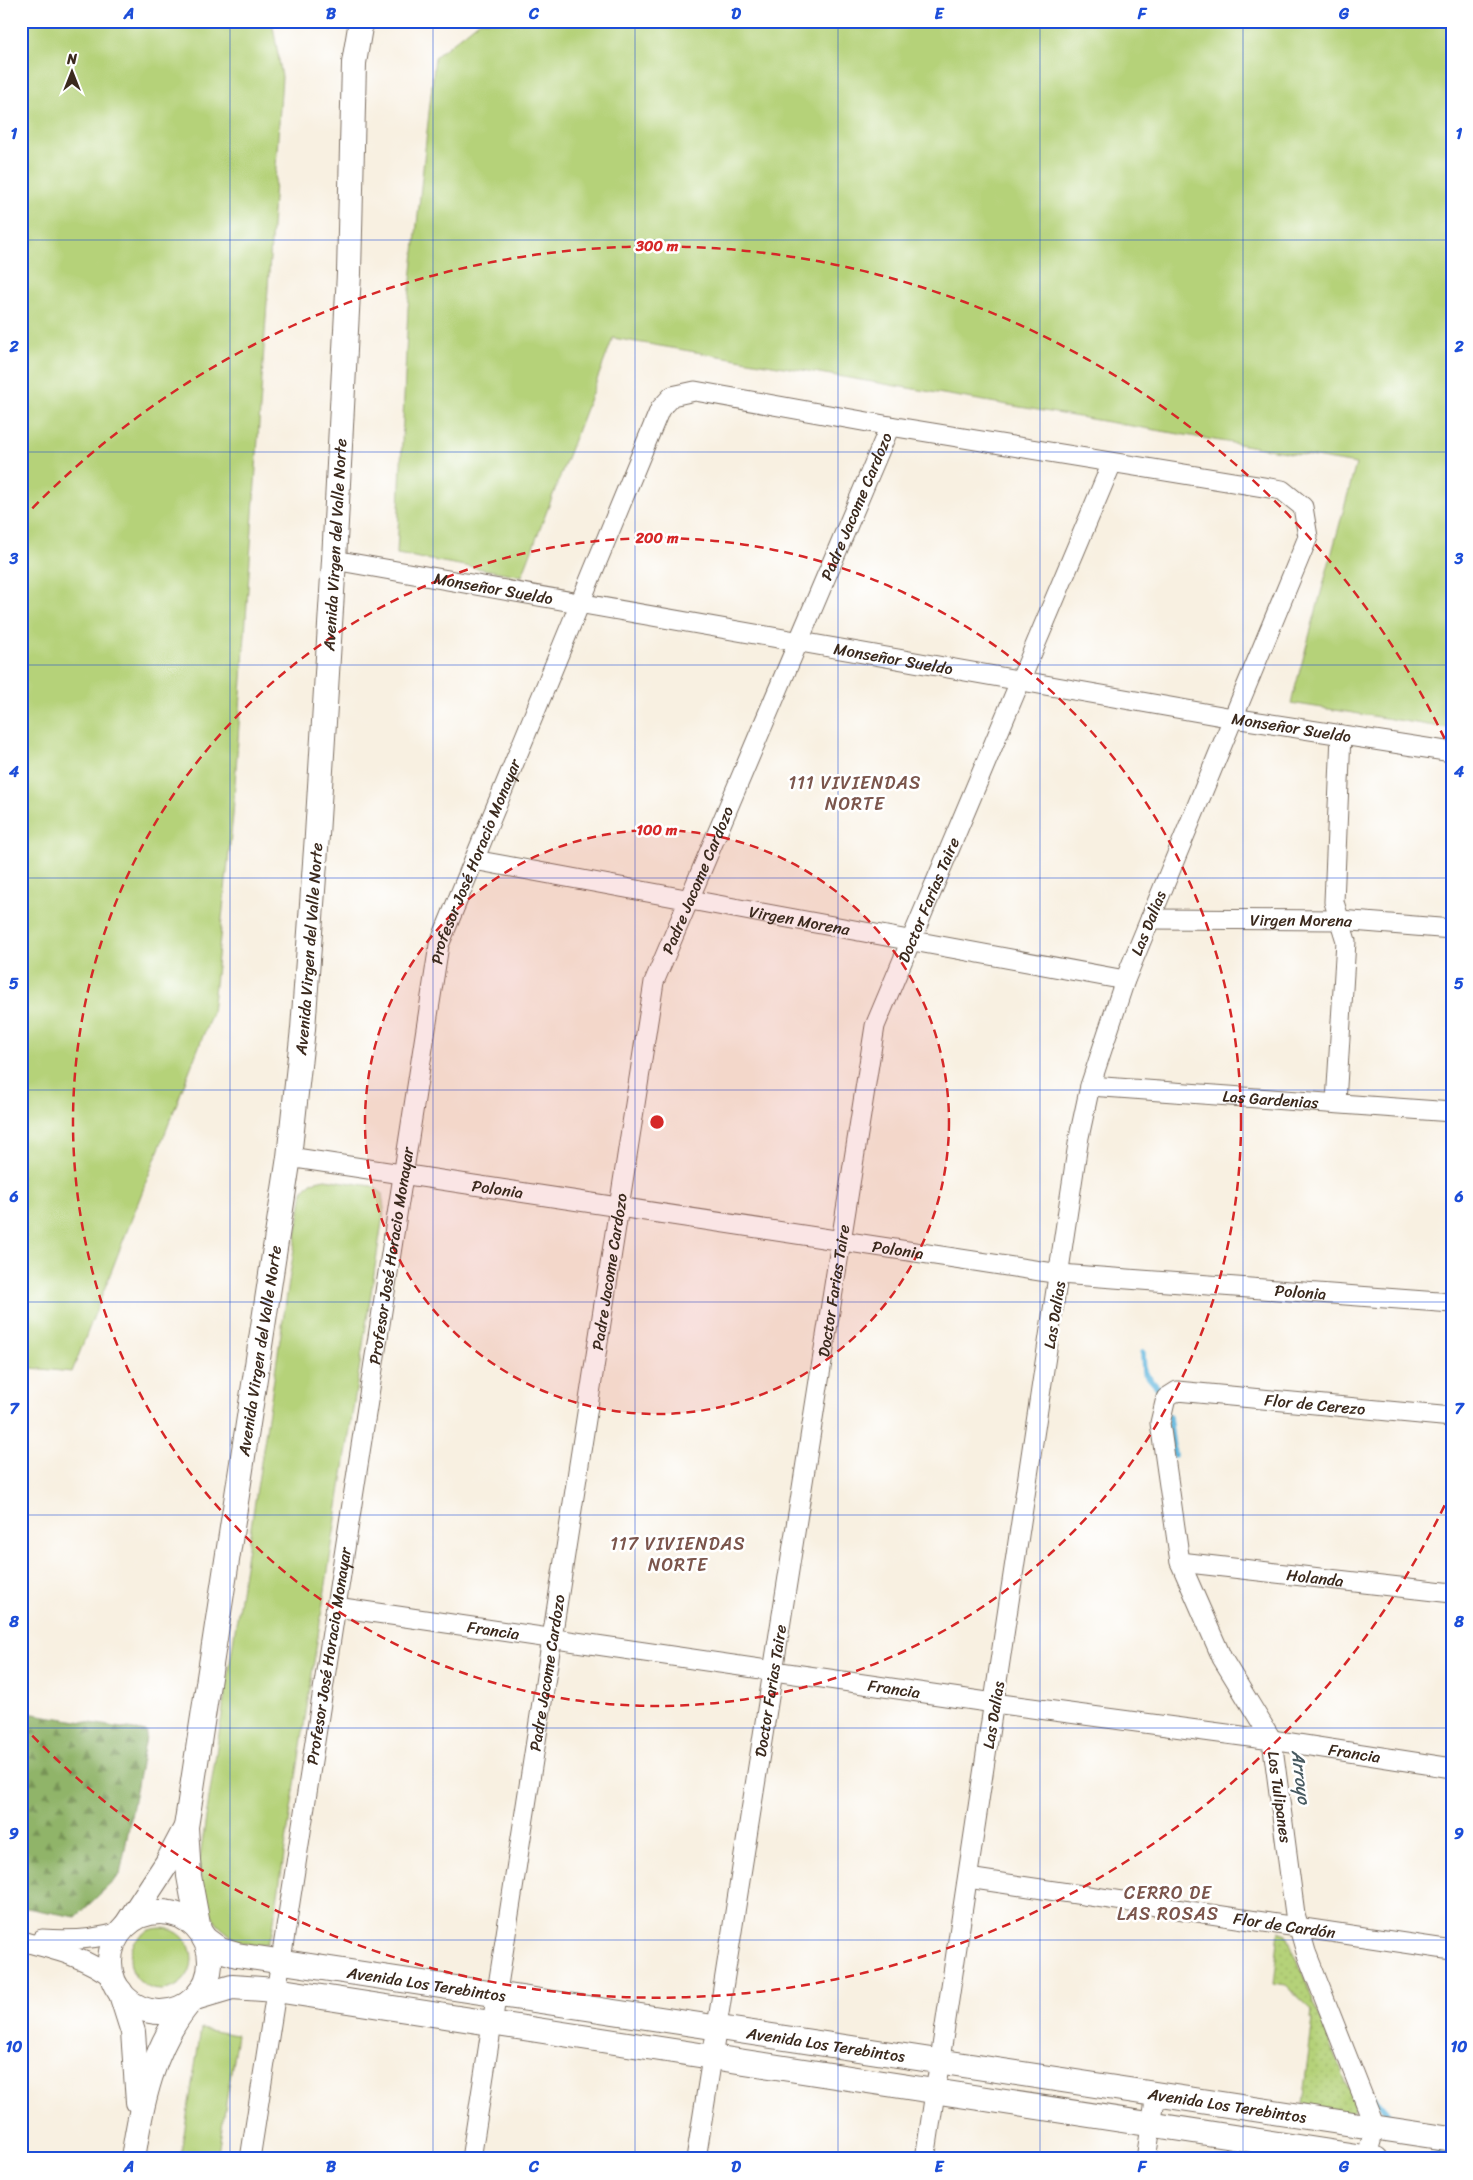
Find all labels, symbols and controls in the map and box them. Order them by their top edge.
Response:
text: A [123,0,134,28]
text: B [326,0,337,28]
text: C [528,0,540,28]
text: D [731,0,741,28]
text: E [935,0,945,28]
text: F [1137,0,1148,28]
text: G [1338,0,1350,28]
text: N [66,47,77,72]
north arrow [48,48,98,98]
text: 1 [11,119,18,148]
text: 1 [1456,119,1463,148]
text: 300 m [635,233,679,259]
text: 2 [8,332,19,361]
text: 2 [1453,332,1464,361]
street label: Padre Jacome Cardozo [812,428,901,585]
street label: Avenida Virgen del Valle Norte [314,438,355,653]
text: 200 m [634,525,679,551]
text: 3 [9,544,19,573]
text: 3 [1454,544,1464,573]
street label: Monseñor Sueldo [432,564,555,613]
street label: Monseñor Sueldo [831,634,955,684]
street label: Monseñor Sueldo [1230,704,1353,751]
street label: Profesor José Horacio Monayar [422,753,530,966]
text: 4 [8,757,19,786]
text: 4 [1453,757,1464,786]
district label: 111 VIVIENDAS NORTE [789,767,921,820]
street label: Padre Jacome Cardozo [653,802,742,959]
text: 100 m [637,817,678,843]
street label: Doctor Farias Taire [889,833,968,967]
street label: Avenida Virgen del Valle Norte [286,842,331,1058]
street label: Las Dalias [1122,886,1175,960]
street label: Virgen Morena [747,897,853,944]
street label: Virgen Morena [1250,906,1354,936]
text: 5 [9,969,19,998]
text: 5 [1454,969,1464,998]
street label: Las Gardenias [1221,1082,1320,1117]
centre of rings [648,1113,666,1131]
street label: Profesor José Horacio Monayar [360,1144,423,1367]
street label: Polonia [470,1171,525,1207]
text: 6 [8,1182,19,1211]
text: 6 [1453,1182,1464,1211]
street label: Padre Jacome Cardozo [583,1191,636,1352]
street label: Doctor Farias Taire [809,1223,858,1359]
street label: Polonia [870,1232,926,1268]
street label: Avenida Virgen del Valle Norte [229,1243,290,1459]
street label: Polonia [1274,1276,1327,1309]
street label: Las Dalias [1035,1279,1074,1351]
street label: Flor de Cerezo [1263,1385,1367,1424]
text: 7 [9,1394,20,1423]
text: 7 [1454,1394,1465,1423]
district label: 117 VIVIENDAS NORTE [610,1528,746,1581]
street label: Profesor José Horacio Monayar [298,1544,360,1767]
street label: Holanda [1285,1560,1345,1596]
street label: Padre Jacome Cardozo [521,1592,574,1753]
text: 8 [8,1607,19,1636]
text: 8 [1453,1607,1464,1636]
street label: Francia [465,1612,521,1649]
street label: Doctor Farias Taire [746,1623,795,1759]
street label: Francia [866,1671,922,1707]
street label: Las Dalias [974,1679,1013,1751]
street label: Francia [1326,1735,1383,1772]
water label: Arroyo [1282,1747,1320,1808]
street label: Los Tulipanes [1259,1749,1300,1845]
text: 9 [9,1819,19,1848]
text: 9 [1454,1819,1464,1848]
district label: CERRO DE LAS ROSAS [1117,1877,1219,1930]
street label: Flor de Cardón [1231,1904,1338,1948]
street label: Avenida Los Terebintos [344,1958,508,2011]
street label: Avenida Los Terebintos [744,2018,908,2071]
text: 10 [6,2032,22,2061]
text: 10 [1451,2032,1467,2061]
street label: Avenida Los Terebintos [1145,2079,1309,2132]
text: A [123,2152,134,2180]
text: B [326,2152,337,2180]
text: C [528,2152,540,2180]
text: D [731,2152,741,2180]
text: E [935,2152,945,2180]
text: F [1137,2152,1148,2180]
text: G [1338,2152,1350,2180]

